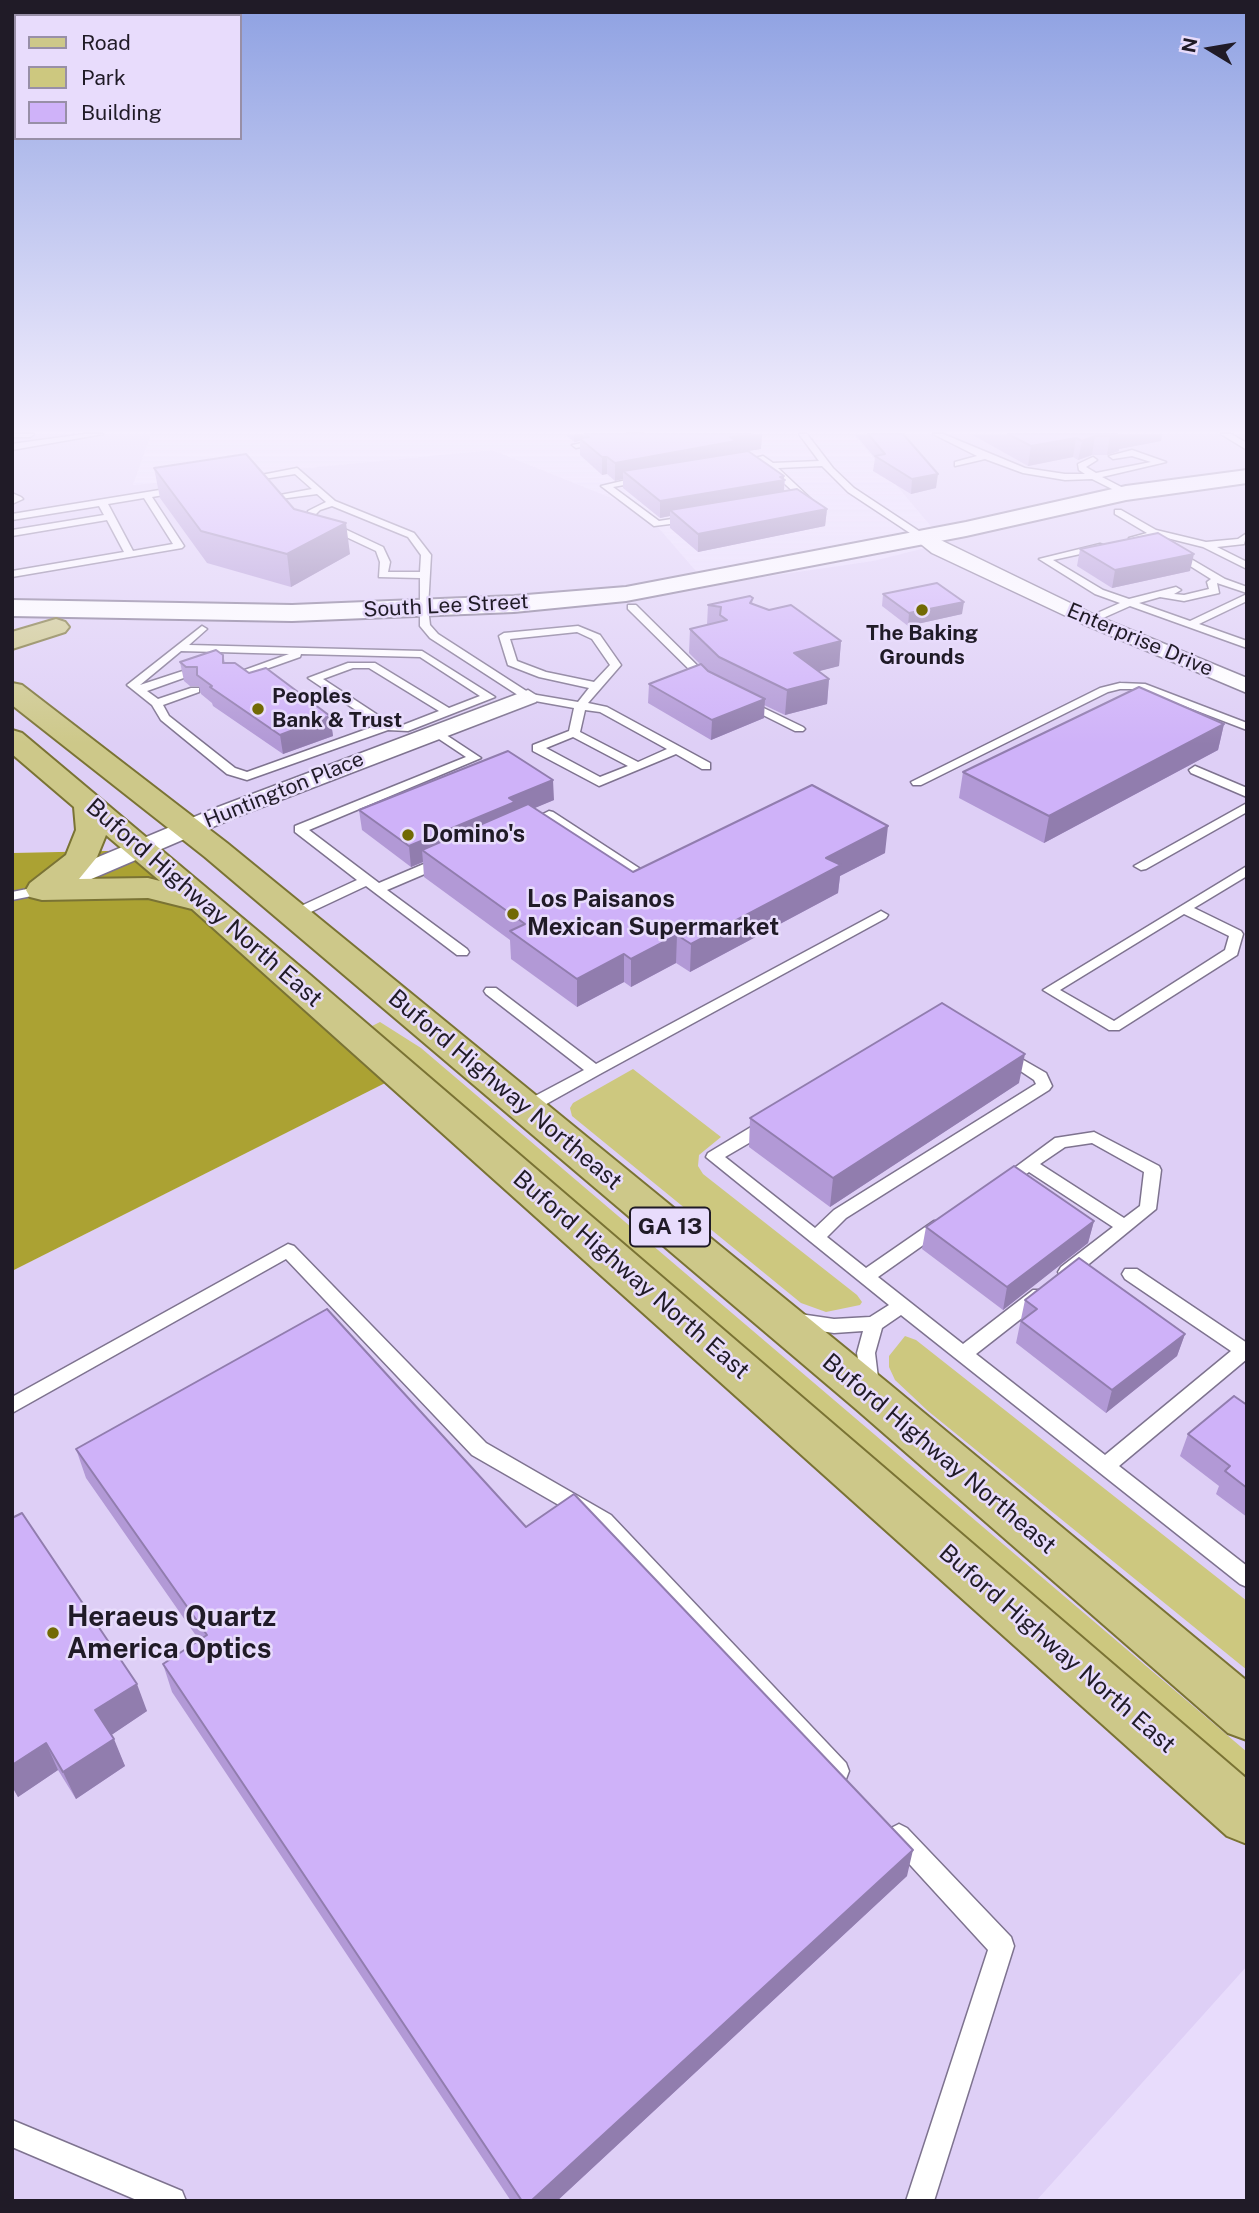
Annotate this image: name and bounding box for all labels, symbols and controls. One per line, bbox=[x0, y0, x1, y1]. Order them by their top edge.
legend bbox=[14, 14, 242, 140]
north arrow bbox=[1175, 14, 1245, 84]
text: Road bbox=[81, 30, 131, 55]
text: N bbox=[1177, 36, 1202, 54]
text: Park bbox=[81, 65, 126, 90]
text: Building bbox=[81, 100, 162, 125]
street label: South Lee Street bbox=[363, 589, 529, 623]
street label: Enterprise Drive bbox=[1063, 598, 1217, 682]
marker: The Baking Grounds bbox=[914, 602, 930, 618]
place label: The Baking Grounds bbox=[866, 621, 978, 671]
place label: Peoples Bank & Trust bbox=[272, 684, 402, 734]
marker: Peoples Bank & Trust bbox=[250, 701, 266, 717]
street label: Huntington Place bbox=[200, 746, 368, 834]
street label: Buford Highway North East bbox=[80, 793, 328, 1013]
place label: Domino's bbox=[422, 821, 525, 849]
marker: Domino's bbox=[400, 827, 416, 843]
place label: Los Paisanos Mexican Supermarket bbox=[527, 886, 779, 942]
marker: Los Paisanos Mexican Supermarket bbox=[505, 906, 521, 922]
street label: Buford Highway Northeast bbox=[382, 984, 628, 1196]
street label: Buford Highway North East bbox=[507, 1165, 755, 1385]
road number: GA 13 bbox=[630, 1208, 710, 1246]
street label: Buford Highway Northeast bbox=[816, 1348, 1062, 1560]
street label: Buford Highway North East bbox=[933, 1539, 1181, 1759]
place label: Heraeus Quartz America Optics bbox=[67, 1600, 276, 1666]
marker: Heraeus Quartz America Optics bbox=[45, 1625, 61, 1641]

